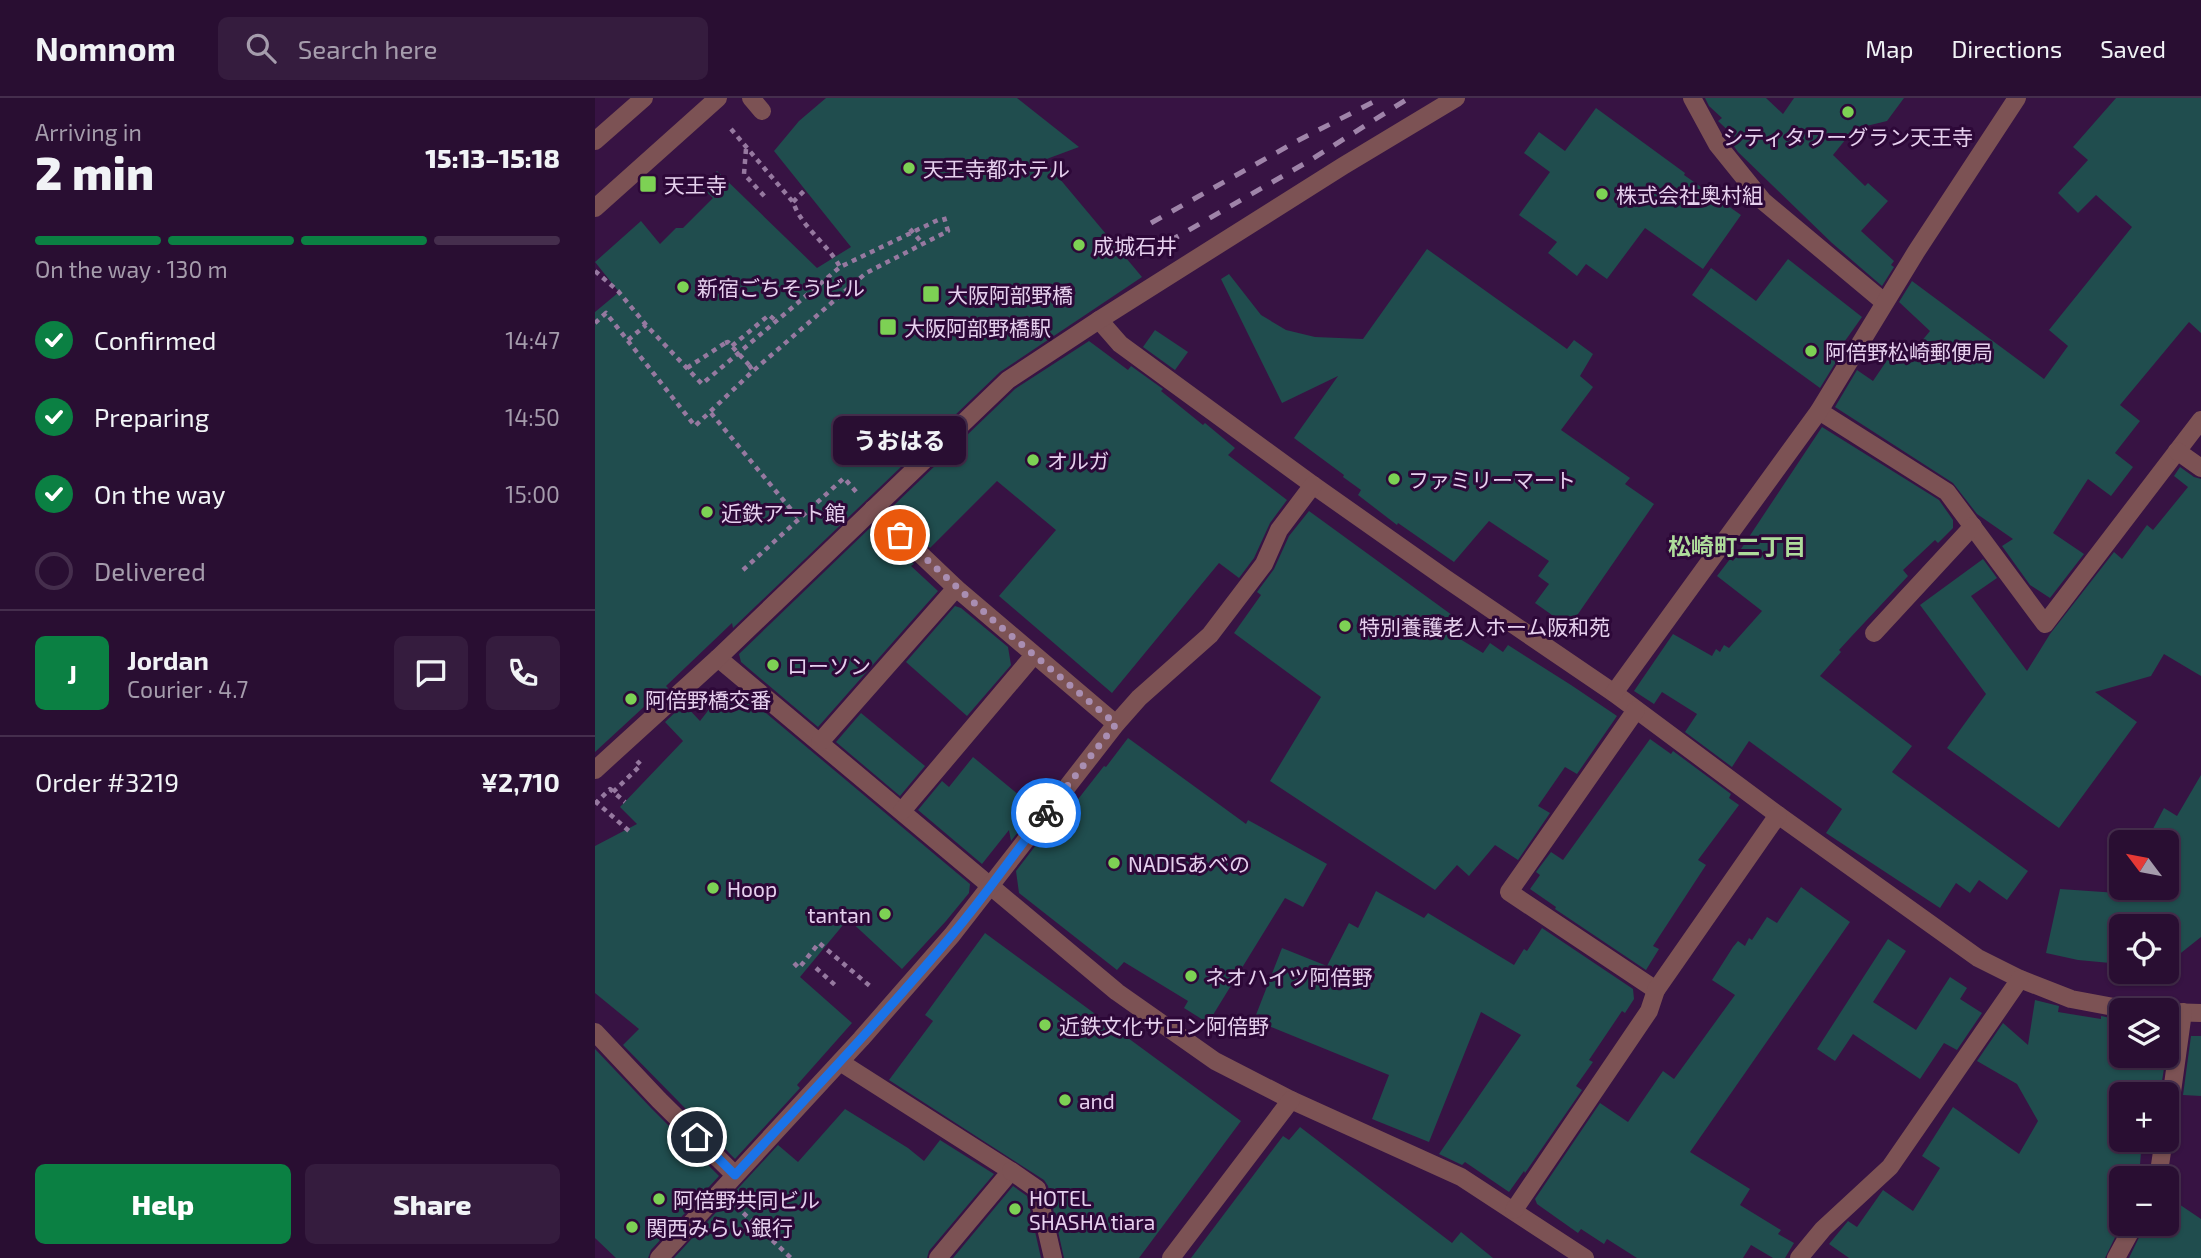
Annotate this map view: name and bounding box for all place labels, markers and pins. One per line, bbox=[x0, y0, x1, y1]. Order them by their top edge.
marker: シティタワーグラン天王寺 bbox=[1840, 104, 1856, 120]
place label: シティタワーグラン天王寺 bbox=[1723, 124, 1973, 149]
place label: 天王寺都ホテル bbox=[923, 156, 1070, 181]
marker: 天王寺都ホテル bbox=[901, 160, 917, 176]
place label: 天王寺 bbox=[664, 172, 727, 197]
marker: 天王寺 bbox=[638, 174, 658, 194]
place label: 株式会社奥村組 bbox=[1616, 182, 1763, 207]
marker: 株式会社奥村組 bbox=[1594, 186, 1610, 202]
place label: 成城石井 bbox=[1093, 233, 1177, 258]
marker: 成城石井 bbox=[1071, 237, 1087, 253]
place label: 新宿ごちそうビル bbox=[697, 275, 865, 300]
marker: 新宿ごちそうビル bbox=[675, 279, 691, 295]
place label: 大阪阿部野橋 bbox=[947, 282, 1073, 307]
marker: 大阪阿部野橋 bbox=[921, 284, 941, 304]
place label: 大阪阿部野橋駅 bbox=[904, 315, 1051, 340]
marker: 大阪阿部野橋駅 bbox=[878, 317, 898, 337]
place label: 阿倍野松崎郵便局 bbox=[1825, 339, 1993, 364]
marker: 阿倍野松崎郵便局 bbox=[1803, 343, 1819, 359]
callout: うおはる bbox=[833, 416, 967, 465]
place label: オルガ bbox=[1047, 448, 1109, 473]
marker: オルガ bbox=[1025, 452, 1041, 468]
place label: ファミリーマート bbox=[1408, 467, 1576, 492]
marker: ファミリーマート bbox=[1386, 471, 1402, 487]
place label: 近鉄アート館 bbox=[721, 500, 846, 525]
marker: 近鉄アート館 bbox=[699, 504, 715, 520]
pin bbox=[870, 505, 930, 565]
place label: 特別養護老人ホーム阪和苑 bbox=[1359, 614, 1610, 639]
marker: 特別養護老人ホーム阪和苑 bbox=[1337, 618, 1353, 634]
place label: ローソン bbox=[787, 653, 871, 678]
marker: ローソン bbox=[765, 657, 781, 673]
place label: 阿倍野橋交番 bbox=[645, 687, 771, 712]
marker: 阿倍野橋交番 bbox=[623, 691, 639, 707]
place label: NADISあべの bbox=[1128, 851, 1250, 876]
marker: NADISあべの bbox=[1106, 855, 1122, 871]
place label: Hoop bbox=[727, 876, 777, 901]
marker: Hoop bbox=[705, 880, 721, 896]
place label: tantan bbox=[808, 902, 871, 927]
marker: tantan bbox=[877, 906, 893, 922]
place label: ネオハイツ阿倍野 bbox=[1205, 964, 1373, 989]
marker: ネオハイツ阿倍野 bbox=[1183, 968, 1199, 984]
place label: 近鉄文化サロン阿倍野 bbox=[1059, 1013, 1269, 1038]
marker: 近鉄文化サロン阿倍野 bbox=[1037, 1017, 1053, 1033]
place label: and bbox=[1079, 1088, 1115, 1113]
marker: and bbox=[1057, 1092, 1073, 1108]
pin bbox=[667, 1107, 727, 1167]
place label: HOTEL SHASHA tiara bbox=[1029, 1185, 1155, 1234]
place label: 阿倍野共同ビル bbox=[673, 1187, 820, 1212]
marker: 阿倍野共同ビル bbox=[651, 1191, 667, 1207]
marker: HOTEL SHASHA tiara bbox=[1007, 1201, 1023, 1217]
place label: 関西みらい銀行 bbox=[646, 1215, 793, 1240]
marker: 関西みらい銀行 bbox=[624, 1219, 640, 1235]

